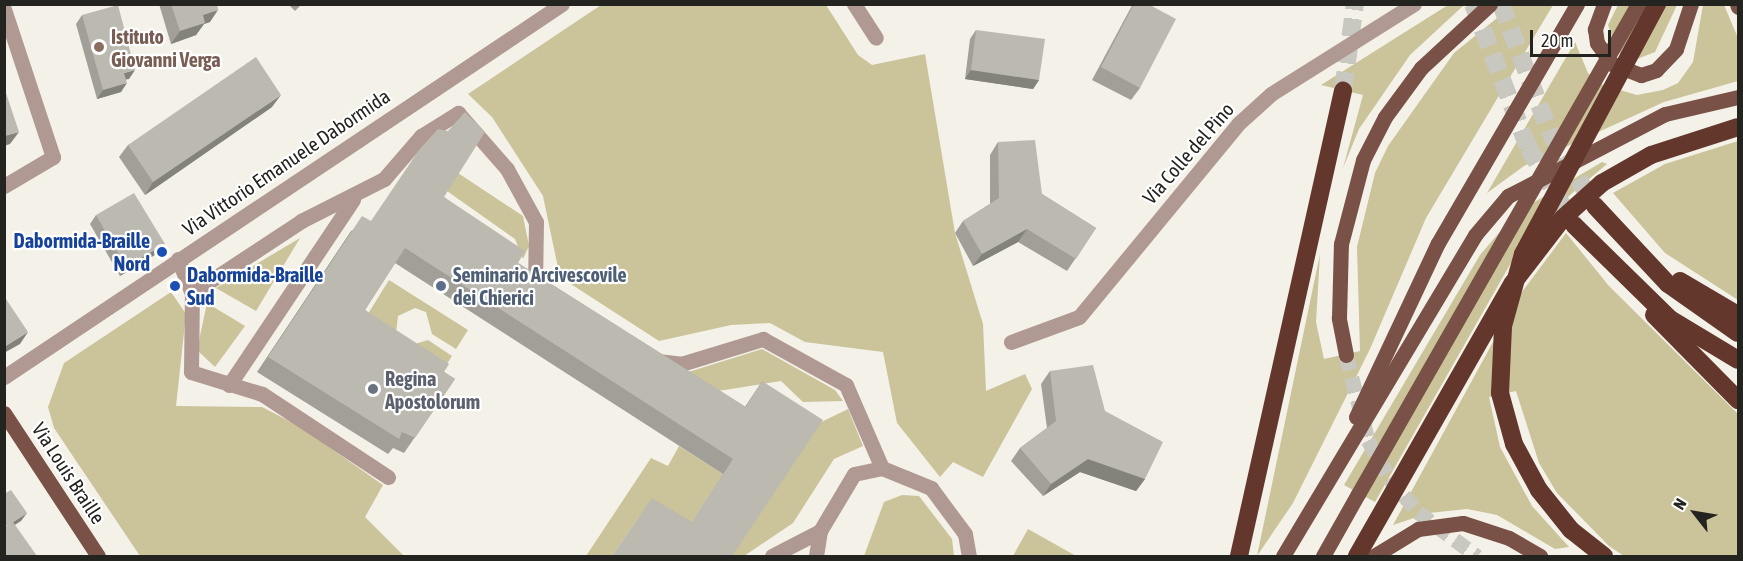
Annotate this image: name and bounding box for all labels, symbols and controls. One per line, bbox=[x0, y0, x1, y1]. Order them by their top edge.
scale bar bbox=[1533, 18, 1614, 56]
place label: Istituto Giovanni Verga bbox=[111, 24, 221, 71]
text: 20 m bbox=[1541, 30, 1573, 51]
marker: Istituto Giovanni Verga bbox=[92, 40, 106, 54]
street label: Via Vittorio Emanuele Dabormida bbox=[178, 84, 394, 240]
street label: Via Colle del Pino bbox=[1137, 97, 1239, 209]
place label: Dabormida-Braille Nord bbox=[14, 228, 150, 275]
marker: Dabormida-Braille Nord bbox=[155, 245, 169, 259]
place label: Dabormida-Braille Sud bbox=[187, 262, 323, 309]
place label: Seminario Arcivescovile dei Chierici bbox=[453, 262, 627, 309]
marker: Dabormida-Braille Sud bbox=[168, 279, 182, 293]
marker: Seminario Arcivescovile dei Chierici bbox=[434, 279, 448, 293]
place label: Regina Apostolorum bbox=[385, 366, 480, 413]
marker: Regina Apostolorum bbox=[366, 382, 380, 396]
street label: Via Louis Braille bbox=[27, 418, 111, 528]
north arrow bbox=[1665, 483, 1725, 543]
text: N bbox=[1669, 495, 1690, 512]

